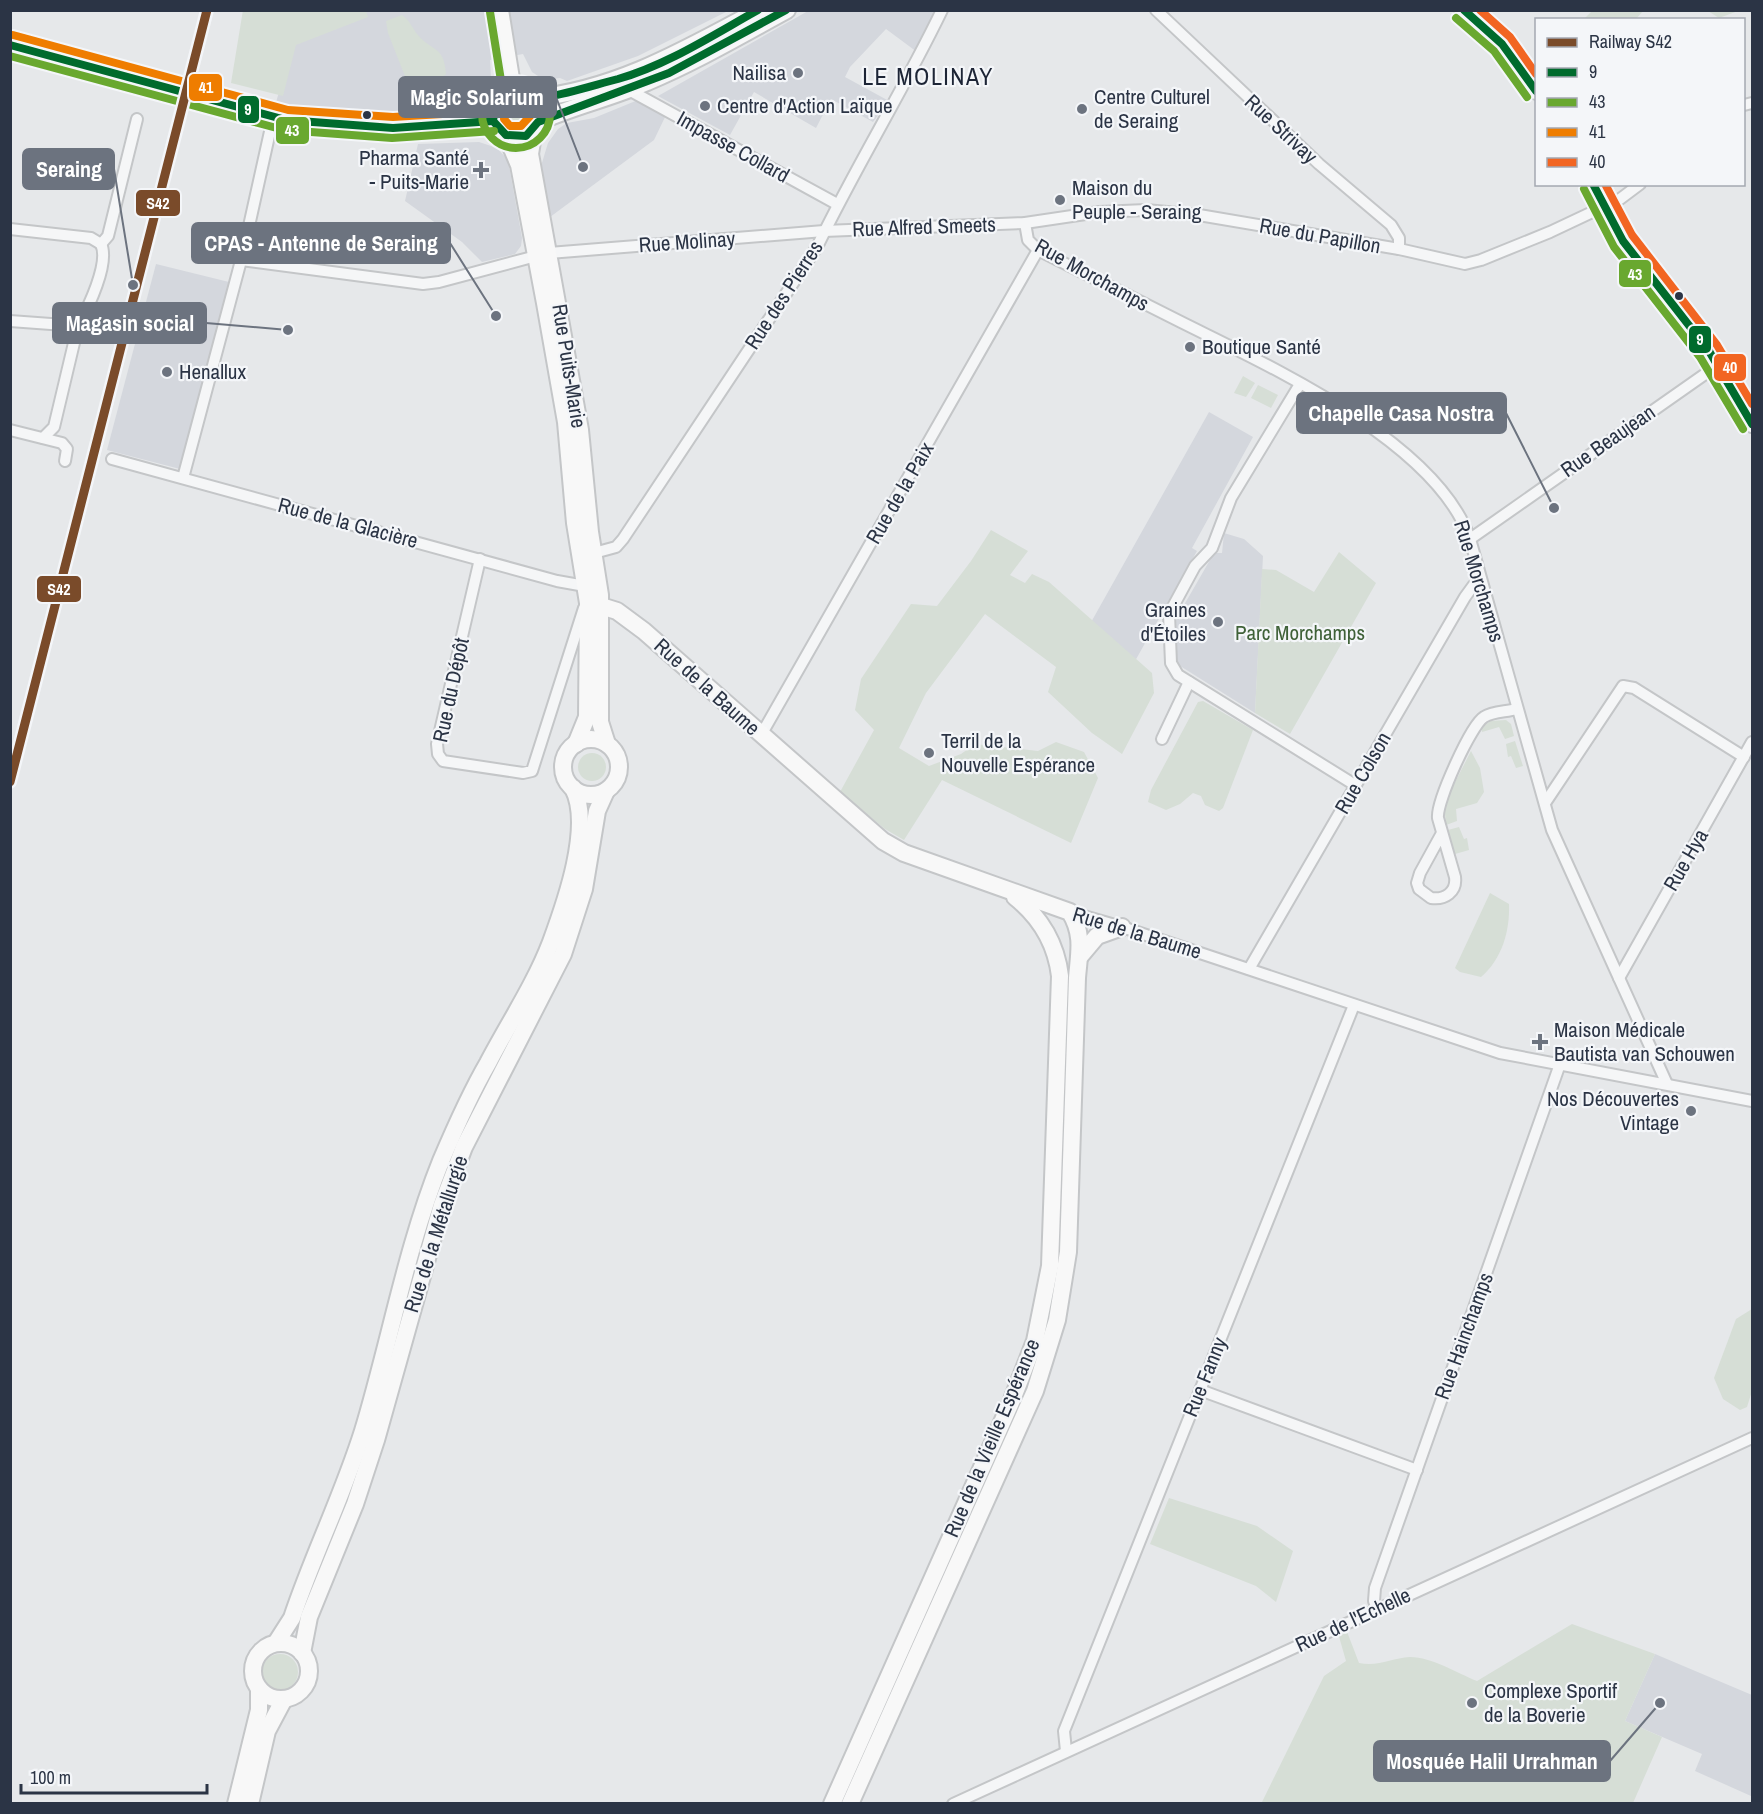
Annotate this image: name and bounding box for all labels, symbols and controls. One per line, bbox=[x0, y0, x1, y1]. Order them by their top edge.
legend bbox=[1535, 18, 1745, 186]
text: Railway S42 bbox=[1589, 29, 1672, 54]
place label: Nailisa bbox=[732, 58, 786, 87]
text: 9 bbox=[1589, 59, 1597, 84]
district label: LE MOLINAY bbox=[862, 60, 994, 92]
marker: Nailisa bbox=[791, 66, 805, 80]
line badge: 41 bbox=[188, 73, 223, 102]
text: 41 bbox=[199, 76, 214, 98]
callout: Magic Solarium bbox=[399, 77, 556, 117]
text: Magic Solarium bbox=[410, 82, 544, 112]
place label: Centre Culturel de Seraing bbox=[1094, 82, 1210, 135]
street label: Rue Strivay bbox=[1239, 87, 1324, 170]
text: 43 bbox=[1589, 89, 1605, 114]
place label: Centre d'Action Laïque bbox=[717, 91, 893, 120]
line badge: 9 bbox=[237, 95, 260, 124]
text: 9 bbox=[244, 98, 252, 120]
marker: Centre d'Action Laïque bbox=[698, 99, 712, 113]
marker: Centre Culturel de Seraing bbox=[1075, 102, 1089, 116]
street label: Impasse Collard bbox=[672, 104, 795, 189]
unlabelled marker bbox=[361, 109, 373, 121]
line badge: 43 bbox=[275, 116, 310, 145]
text: 43 bbox=[285, 119, 299, 141]
text: 41 bbox=[1589, 119, 1606, 144]
place label: Pharma Santé - Puits-Marie bbox=[359, 143, 469, 196]
callout: Seraing bbox=[23, 149, 114, 189]
text: 40 bbox=[1589, 149, 1605, 174]
text: Seraing bbox=[36, 154, 102, 184]
marker: Pharma Santé - Puits-Marie bbox=[474, 163, 488, 177]
place label: Maison du Peuple - Seraing bbox=[1072, 173, 1202, 226]
line badge: S42 bbox=[135, 189, 181, 217]
text: S42 bbox=[146, 192, 170, 214]
marker: Maison du Peuple - Seraing bbox=[1053, 193, 1067, 207]
street label: Rue Alfred Smeets bbox=[852, 210, 996, 243]
street label: Rue du Papillon bbox=[1257, 211, 1383, 260]
callout: CPAS - Antenne de Seraing bbox=[192, 223, 450, 263]
street label: Rue Molinay bbox=[638, 224, 737, 259]
text: CPAS - Antenne de Seraing bbox=[204, 228, 438, 258]
street label: Rue Morchamps bbox=[1030, 231, 1155, 318]
street label: Rue des Pierres bbox=[738, 235, 830, 355]
line badge: 43 bbox=[1618, 259, 1652, 288]
text: 43 bbox=[1628, 263, 1642, 285]
unlabelled marker bbox=[1673, 290, 1685, 302]
street label: Rue Puits-Marie bbox=[545, 302, 594, 430]
callout: Magasin social bbox=[53, 303, 206, 343]
text: Magasin social bbox=[66, 308, 194, 338]
line badge: 9 bbox=[1688, 325, 1712, 354]
text: 9 bbox=[1696, 328, 1704, 350]
place label: Boutique Santé bbox=[1202, 332, 1321, 361]
marker: Boutique Santé bbox=[1183, 340, 1197, 354]
line badge: 40 bbox=[1713, 353, 1747, 382]
text: 40 bbox=[1723, 356, 1737, 378]
place label: Henallux bbox=[179, 357, 246, 386]
marker: Henallux bbox=[160, 365, 174, 379]
callout: Chapelle Casa Nostra bbox=[1297, 393, 1506, 433]
street label: Rue Beaujean bbox=[1555, 397, 1661, 484]
text: Chapelle Casa Nostra bbox=[1308, 398, 1494, 428]
street label: Rue de la Paix bbox=[859, 436, 941, 549]
street label: Rue de la Glacière bbox=[275, 490, 421, 555]
street label: Rue Morchamps bbox=[1447, 516, 1512, 645]
line badge: S42 bbox=[36, 575, 82, 603]
text: S42 bbox=[47, 578, 71, 600]
place label: Graines d'Étoiles bbox=[1140, 595, 1206, 648]
marker: Graines d'Étoiles bbox=[1211, 615, 1225, 629]
park label: Parc Morchamps bbox=[1235, 618, 1365, 647]
street label: Rue de la Baume bbox=[648, 631, 766, 742]
street label: Rue du Dépôt bbox=[425, 635, 476, 745]
place label: Terril de la Nouvelle Espérance bbox=[941, 726, 1095, 779]
street label: Rue Colson bbox=[1328, 727, 1398, 819]
marker: Terril de la Nouvelle Espérance bbox=[922, 746, 936, 760]
street label: Rue Hya bbox=[1656, 823, 1715, 896]
street label: Rue de la Baume bbox=[1069, 899, 1205, 966]
place label: Maison Médicale Bautista van Schouwen bbox=[1554, 1015, 1735, 1068]
marker: Maison Médicale Bautista van Schouwen bbox=[1531, 1033, 1549, 1051]
place label: Nos Découvertes Vintage bbox=[1547, 1084, 1679, 1137]
marker: Nos Découvertes Vintage bbox=[1684, 1104, 1698, 1118]
street label: Rue de la Métallurgie bbox=[396, 1152, 475, 1316]
street label: Rue Hainchamps bbox=[1427, 1268, 1500, 1403]
street label: Rue Fanny bbox=[1175, 1332, 1234, 1421]
street label: Rue de la Vieille Espérance bbox=[937, 1334, 1047, 1542]
street label: Rue de l'Echelle bbox=[1291, 1580, 1415, 1659]
place label: Complexe Sportif de la Boverie bbox=[1484, 1676, 1617, 1729]
marker: Complexe Sportif de la Boverie bbox=[1465, 1696, 1479, 1710]
callout: Mosquée Halil Urrahman bbox=[1374, 1741, 1610, 1781]
text: Mosquée Halil Urrahman bbox=[1386, 1746, 1598, 1776]
scale bar bbox=[21, 1757, 207, 1795]
text: 100 m bbox=[30, 1765, 71, 1790]

